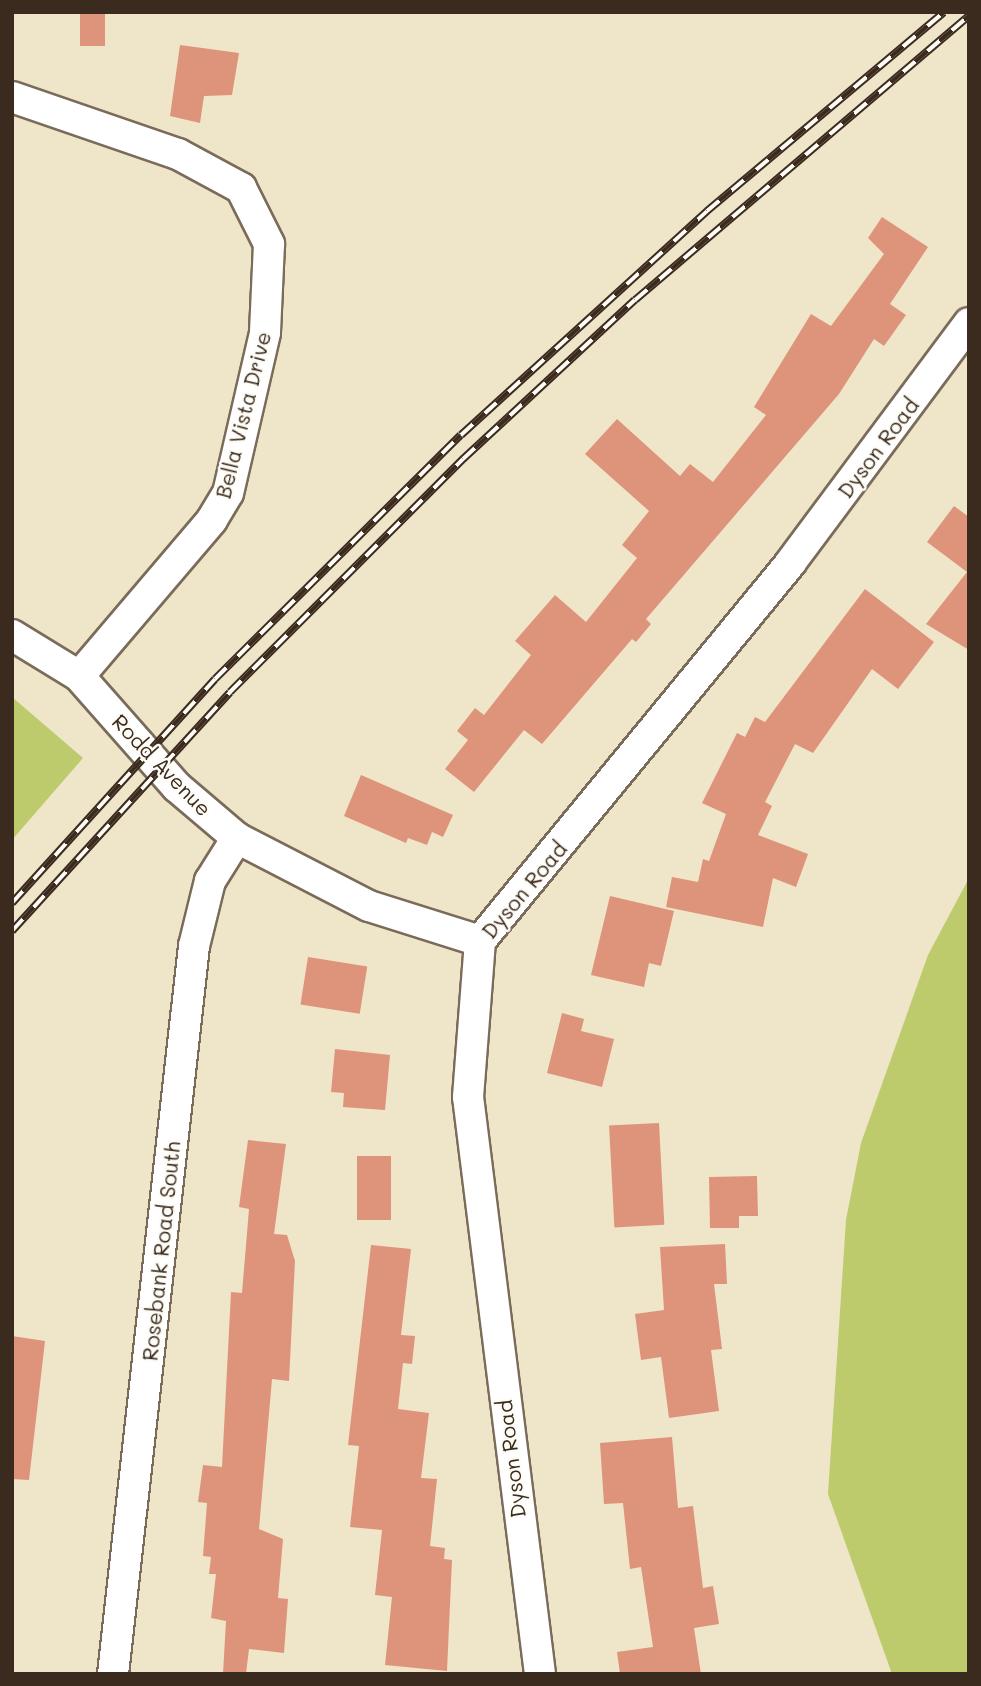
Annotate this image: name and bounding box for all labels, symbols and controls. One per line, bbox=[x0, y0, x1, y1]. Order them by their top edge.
street label: Bella Vista Drive bbox=[210, 329, 276, 501]
street label: Dyson Road bbox=[832, 393, 924, 503]
street label: Rodd Avenue bbox=[107, 709, 217, 821]
street label: Dyson Road bbox=[476, 836, 572, 944]
street label: Rosebank Road South bbox=[137, 1140, 185, 1362]
street label: Dyson Road bbox=[491, 1399, 531, 1519]

